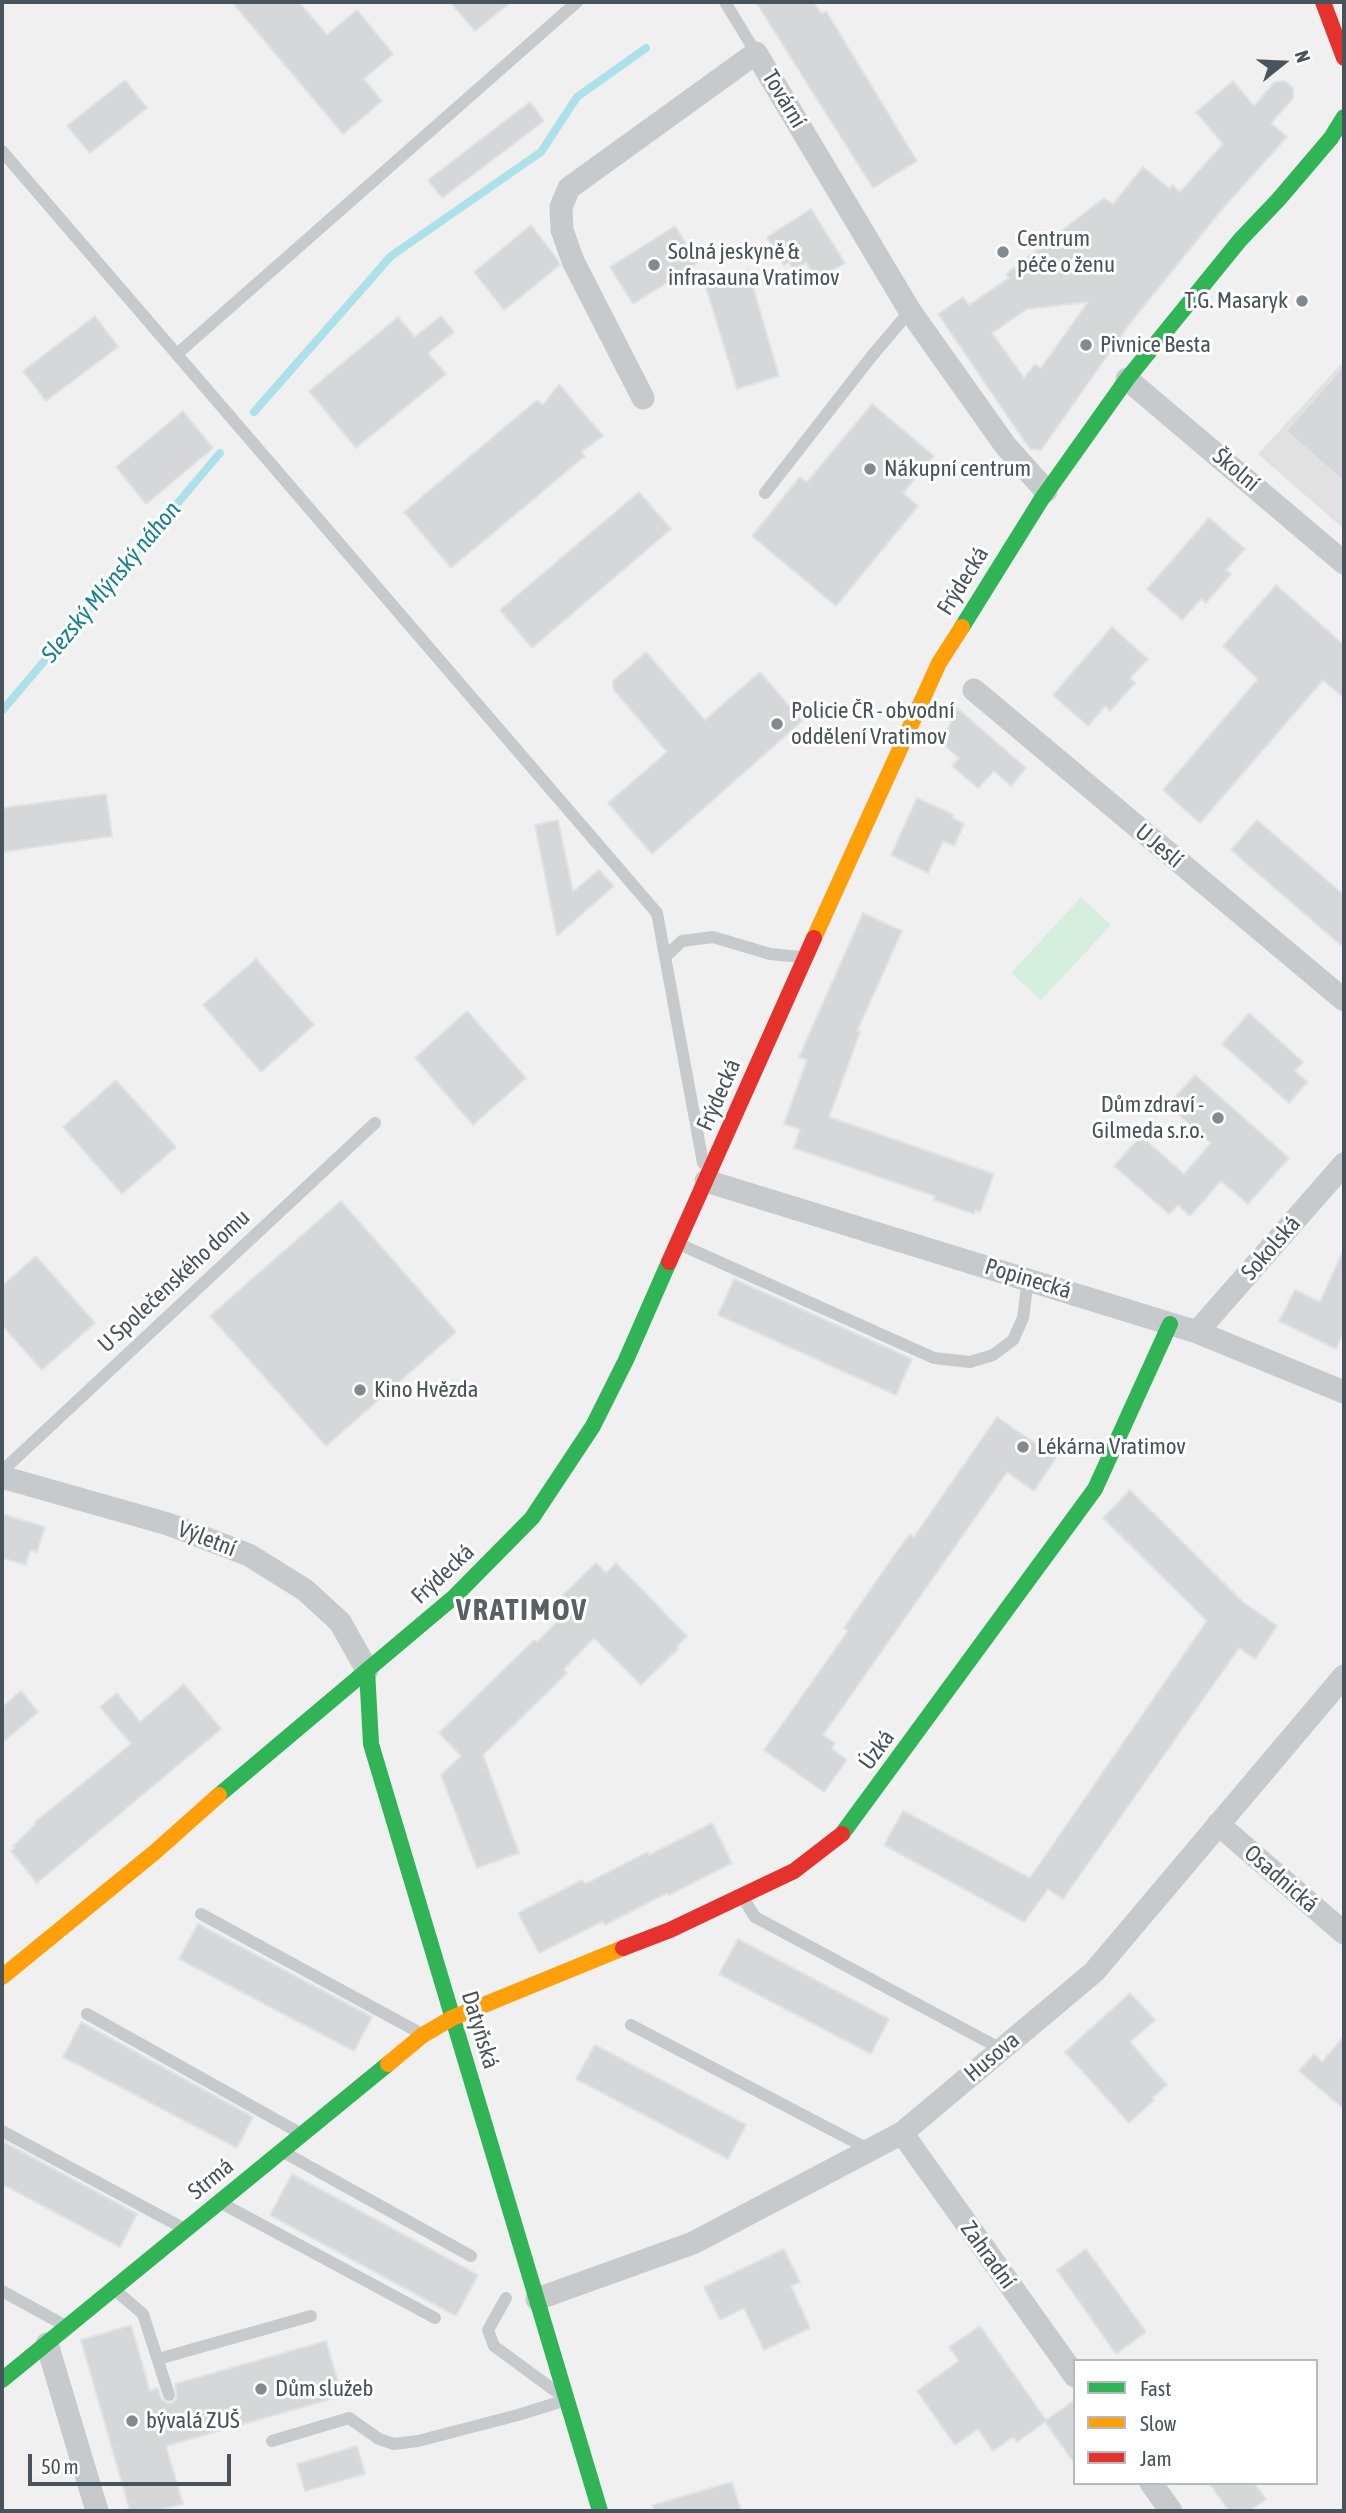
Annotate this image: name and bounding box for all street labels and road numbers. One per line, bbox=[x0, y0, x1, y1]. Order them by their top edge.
street label: Tovární bbox=[756, 65, 812, 133]
street label: Školní bbox=[1207, 443, 1265, 497]
street label: Frýdecká bbox=[931, 542, 995, 620]
street label: U Jeslí bbox=[1129, 818, 1189, 874]
street label: Frýdecká bbox=[691, 1055, 747, 1135]
street label: U Společenského domu bbox=[93, 1204, 255, 1358]
street label: Sokolská bbox=[1236, 1210, 1306, 1286]
street label: Popinecká bbox=[981, 1253, 1075, 1305]
street label: Výletní bbox=[174, 1515, 240, 1563]
street label: Frýdecká bbox=[406, 1538, 480, 1610]
street label: Úzká bbox=[853, 1725, 901, 1775]
street label: Osadnická bbox=[1238, 1839, 1324, 1919]
street label: Datyňská bbox=[455, 1988, 505, 2072]
street label: Husova bbox=[959, 2026, 1025, 2088]
street label: Strmá bbox=[183, 2152, 239, 2206]
street label: Zahradní bbox=[954, 2216, 1022, 2294]

